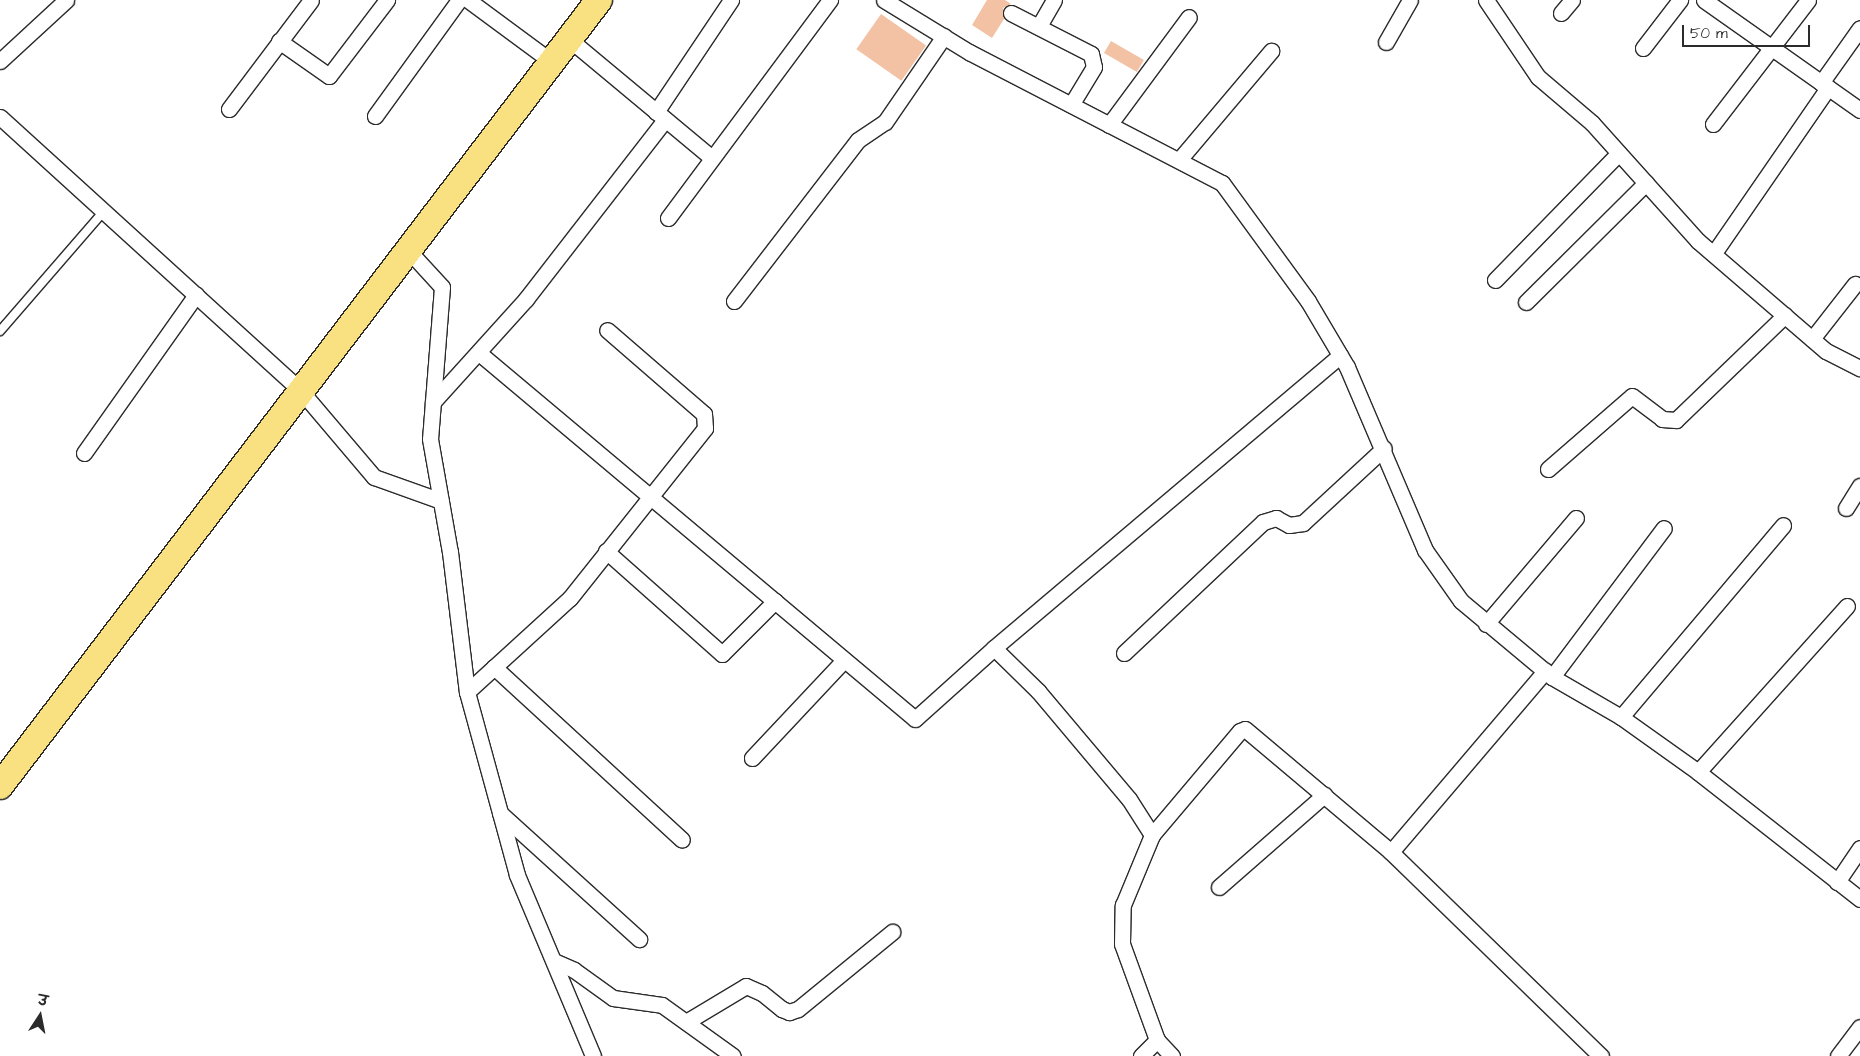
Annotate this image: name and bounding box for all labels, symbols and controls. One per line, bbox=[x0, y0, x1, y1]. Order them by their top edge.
scale bar bbox=[1685, 15, 1812, 47]
text: 50 m bbox=[1690, 23, 1728, 44]
north arrow bbox=[15, 991, 65, 1041]
text: उ bbox=[36, 991, 49, 1012]

